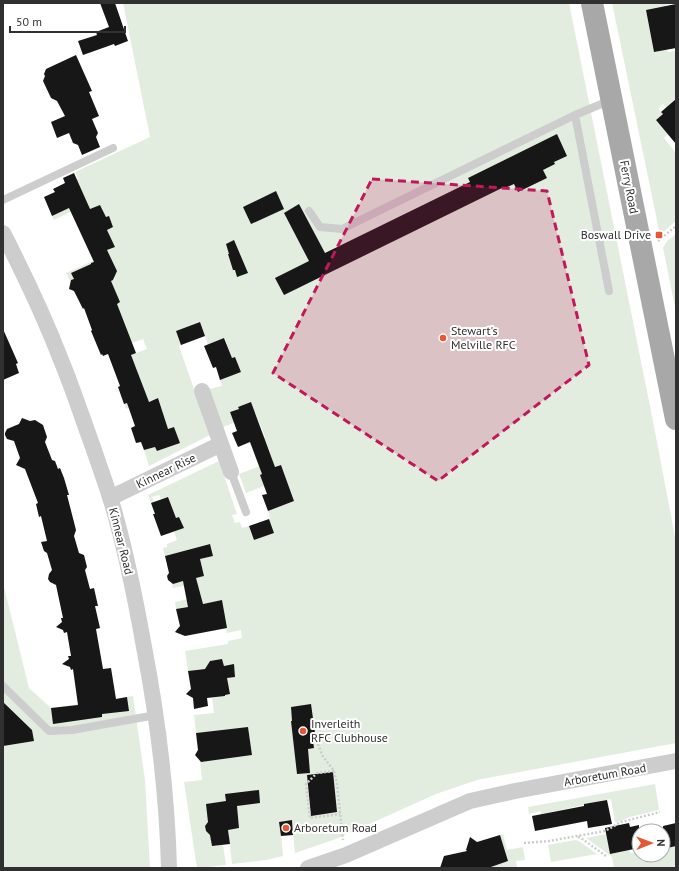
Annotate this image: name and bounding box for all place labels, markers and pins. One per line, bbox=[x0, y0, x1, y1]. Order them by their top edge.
place label: Boswall Drive bbox=[581, 227, 651, 242]
marker: Boswall Drive bbox=[654, 230, 664, 240]
place label: Stewart's Melville RFC bbox=[451, 323, 516, 352]
marker: Stewart's Melville RFC bbox=[438, 333, 448, 343]
place label: Inverleith RFC Clubhouse bbox=[311, 716, 388, 745]
marker: Inverleith RFC Clubhouse bbox=[298, 726, 308, 736]
place label: Arboretum Road bbox=[294, 820, 377, 835]
marker: Arboretum Road bbox=[281, 823, 291, 833]

